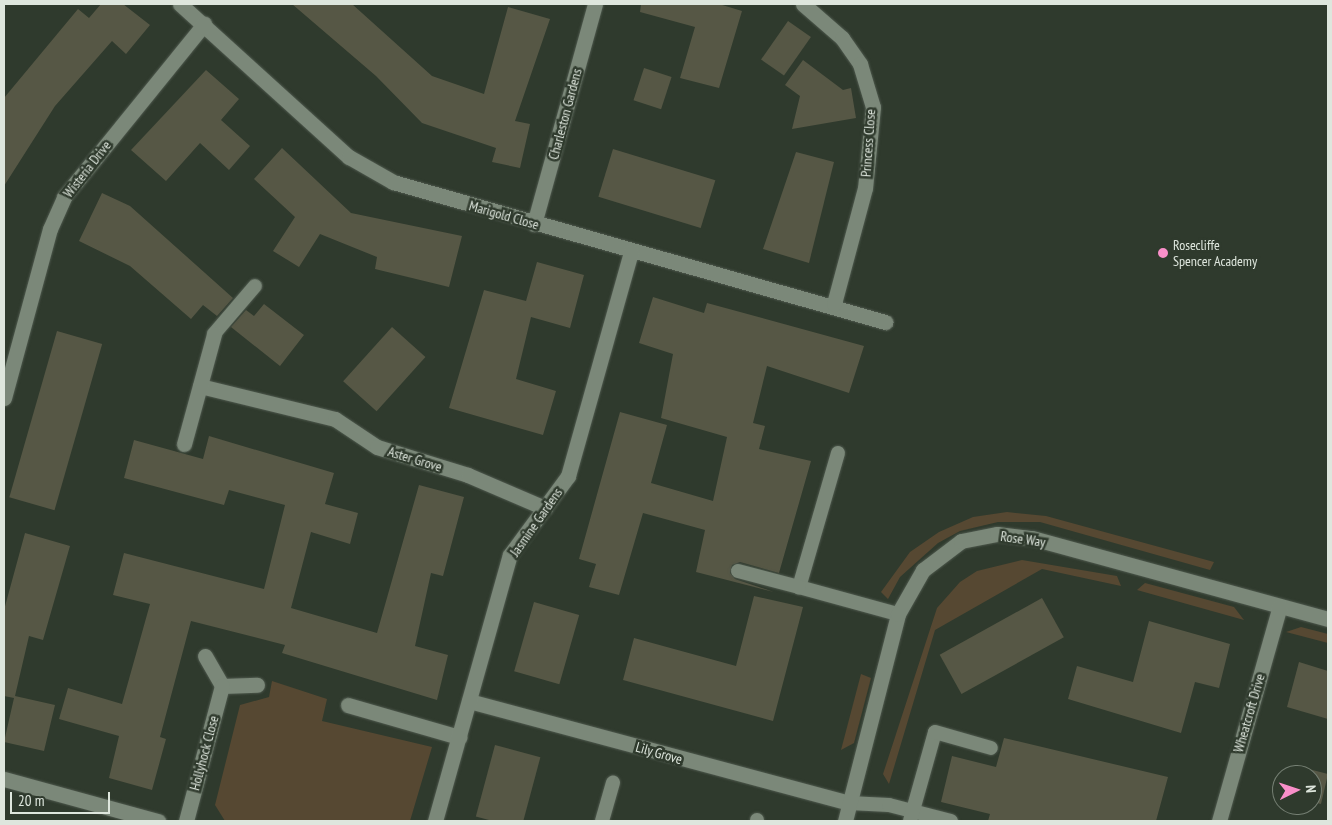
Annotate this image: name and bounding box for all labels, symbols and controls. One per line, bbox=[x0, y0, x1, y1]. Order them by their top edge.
street label: Charleston Gardens bbox=[545, 67, 585, 161]
street label: Princess Close bbox=[857, 108, 879, 178]
street label: Wisteria Drive bbox=[60, 137, 114, 201]
street label: Marigold Close bbox=[467, 197, 541, 233]
place label: Rosecliffe Spencer Academy bbox=[1173, 237, 1258, 270]
marker: Rosecliffe Spencer Academy bbox=[1157, 247, 1169, 259]
street label: Aster Grove bbox=[386, 443, 444, 475]
street label: Jasmine Gardens bbox=[506, 484, 566, 560]
street label: Rose Way bbox=[999, 528, 1047, 550]
street label: Wheatcroft Drive bbox=[1230, 672, 1268, 754]
street label: Hollyhock Close bbox=[186, 714, 222, 792]
street label: Lily Grove bbox=[634, 738, 684, 768]
north arrow bbox=[1272, 765, 1322, 815]
scale bar bbox=[12, 782, 112, 814]
text: N bbox=[1302, 785, 1320, 793]
text: 20 m bbox=[18, 791, 44, 810]

